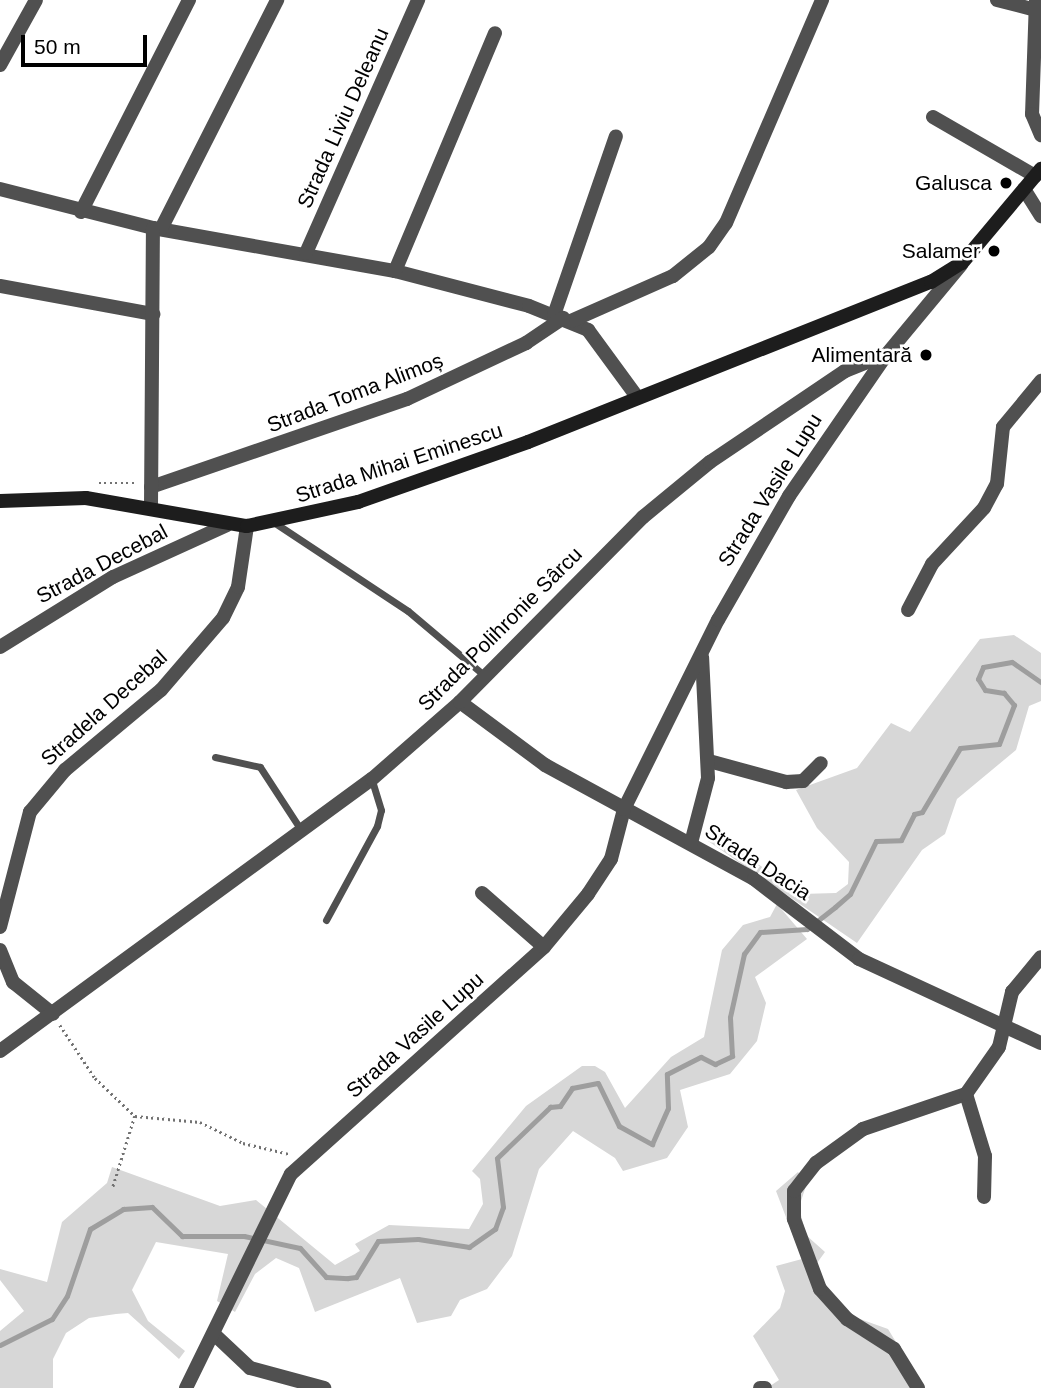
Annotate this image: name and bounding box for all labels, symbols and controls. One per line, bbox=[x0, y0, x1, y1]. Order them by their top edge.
scale bar bbox=[24, 21, 150, 65]
street label: Strada Liviu Deleanu bbox=[292, 24, 394, 212]
text: 50 m bbox=[34, 35, 81, 58]
place label: Galusca bbox=[915, 170, 992, 196]
marker: Galusca bbox=[998, 175, 1014, 191]
place label: Salamer bbox=[902, 238, 980, 264]
marker: Salamer bbox=[986, 243, 1002, 259]
place label: Alimentară bbox=[812, 342, 912, 368]
marker: Alimentară bbox=[918, 347, 934, 363]
street label: Strada Toma Alimoș bbox=[263, 348, 447, 438]
street label: Strada Vasile Lupu bbox=[713, 409, 827, 571]
street label: Strada Mihai Eminescu bbox=[292, 418, 506, 508]
street label: Strada Decebal bbox=[32, 519, 172, 609]
street label: Strada Polihronie Sârcu bbox=[413, 542, 587, 716]
street label: Stradela Decebal bbox=[36, 645, 172, 771]
street label: Strada Dacia bbox=[700, 818, 816, 906]
street label: Strada Vasile Lupu bbox=[341, 967, 489, 1103]

